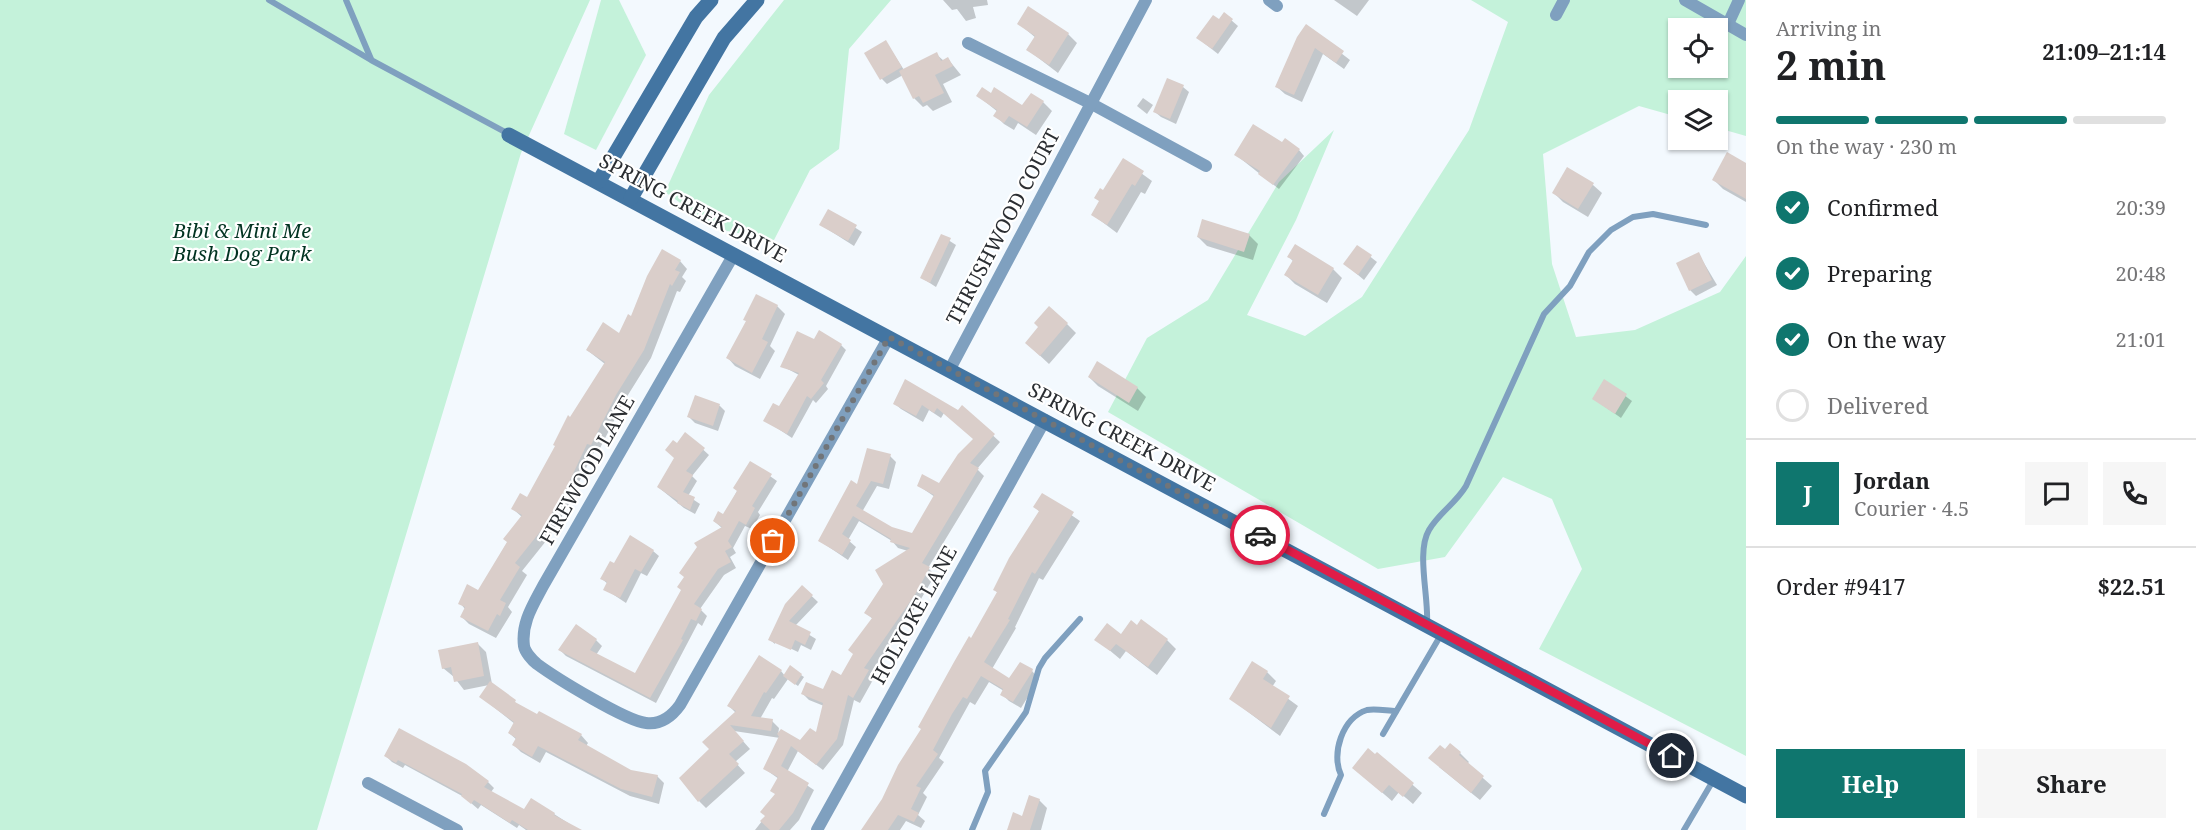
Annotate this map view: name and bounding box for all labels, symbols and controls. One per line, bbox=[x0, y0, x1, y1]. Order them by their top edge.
text: Arriving in bbox=[1776, 15, 1881, 42]
map controls bbox=[1668, 18, 1728, 150]
button: locate bbox=[1668, 18, 1728, 78]
text: 21:09–21:14 bbox=[2042, 36, 2166, 66]
text: 2 min bbox=[1776, 38, 1886, 91]
button: layers bbox=[1668, 90, 1728, 150]
street label: THRUSHWOOD COURT bbox=[939, 124, 1066, 330]
text: On the way · 230 m bbox=[1776, 133, 1957, 160]
street label: SPRING CREEK DRIVE bbox=[595, 147, 792, 268]
icon: check bbox=[1776, 191, 1809, 224]
text: Confirmed bbox=[1827, 192, 1938, 222]
text: 20:39 bbox=[2116, 194, 2166, 221]
park label: Bibi & Mini Me Bush Dog Park bbox=[172, 217, 312, 267]
icon: check bbox=[1776, 257, 1809, 290]
text: Preparing bbox=[1827, 258, 1932, 288]
text: 20:48 bbox=[2116, 260, 2166, 287]
icon: check bbox=[1776, 323, 1809, 356]
text: On the way bbox=[1827, 324, 1946, 354]
text: 21:01 bbox=[2116, 326, 2166, 353]
street label: SPRING CREEK DRIVE bbox=[1024, 376, 1221, 497]
street label: FIREWOOD LANE bbox=[533, 390, 640, 549]
text: Delivered bbox=[1827, 390, 1929, 420]
button: chat bbox=[2025, 462, 2088, 525]
button: phone bbox=[2103, 462, 2166, 525]
text: Jordan bbox=[1854, 465, 1930, 495]
text: J bbox=[1803, 478, 1812, 508]
text: Courier · 4.5 bbox=[1854, 495, 1969, 522]
courier bbox=[1230, 505, 1290, 565]
pin bbox=[747, 515, 798, 566]
icon: car bbox=[1244, 519, 1277, 552]
icon: bag bbox=[756, 524, 789, 557]
street label: HOLYOKE LANE bbox=[864, 541, 963, 689]
text: Order #9417 bbox=[1776, 571, 1906, 601]
text: $22.51 bbox=[2097, 571, 2166, 601]
pin bbox=[1646, 730, 1697, 781]
icon: home bbox=[1655, 739, 1688, 772]
button: Help bbox=[1776, 749, 1965, 818]
button: Share bbox=[1977, 749, 2166, 818]

